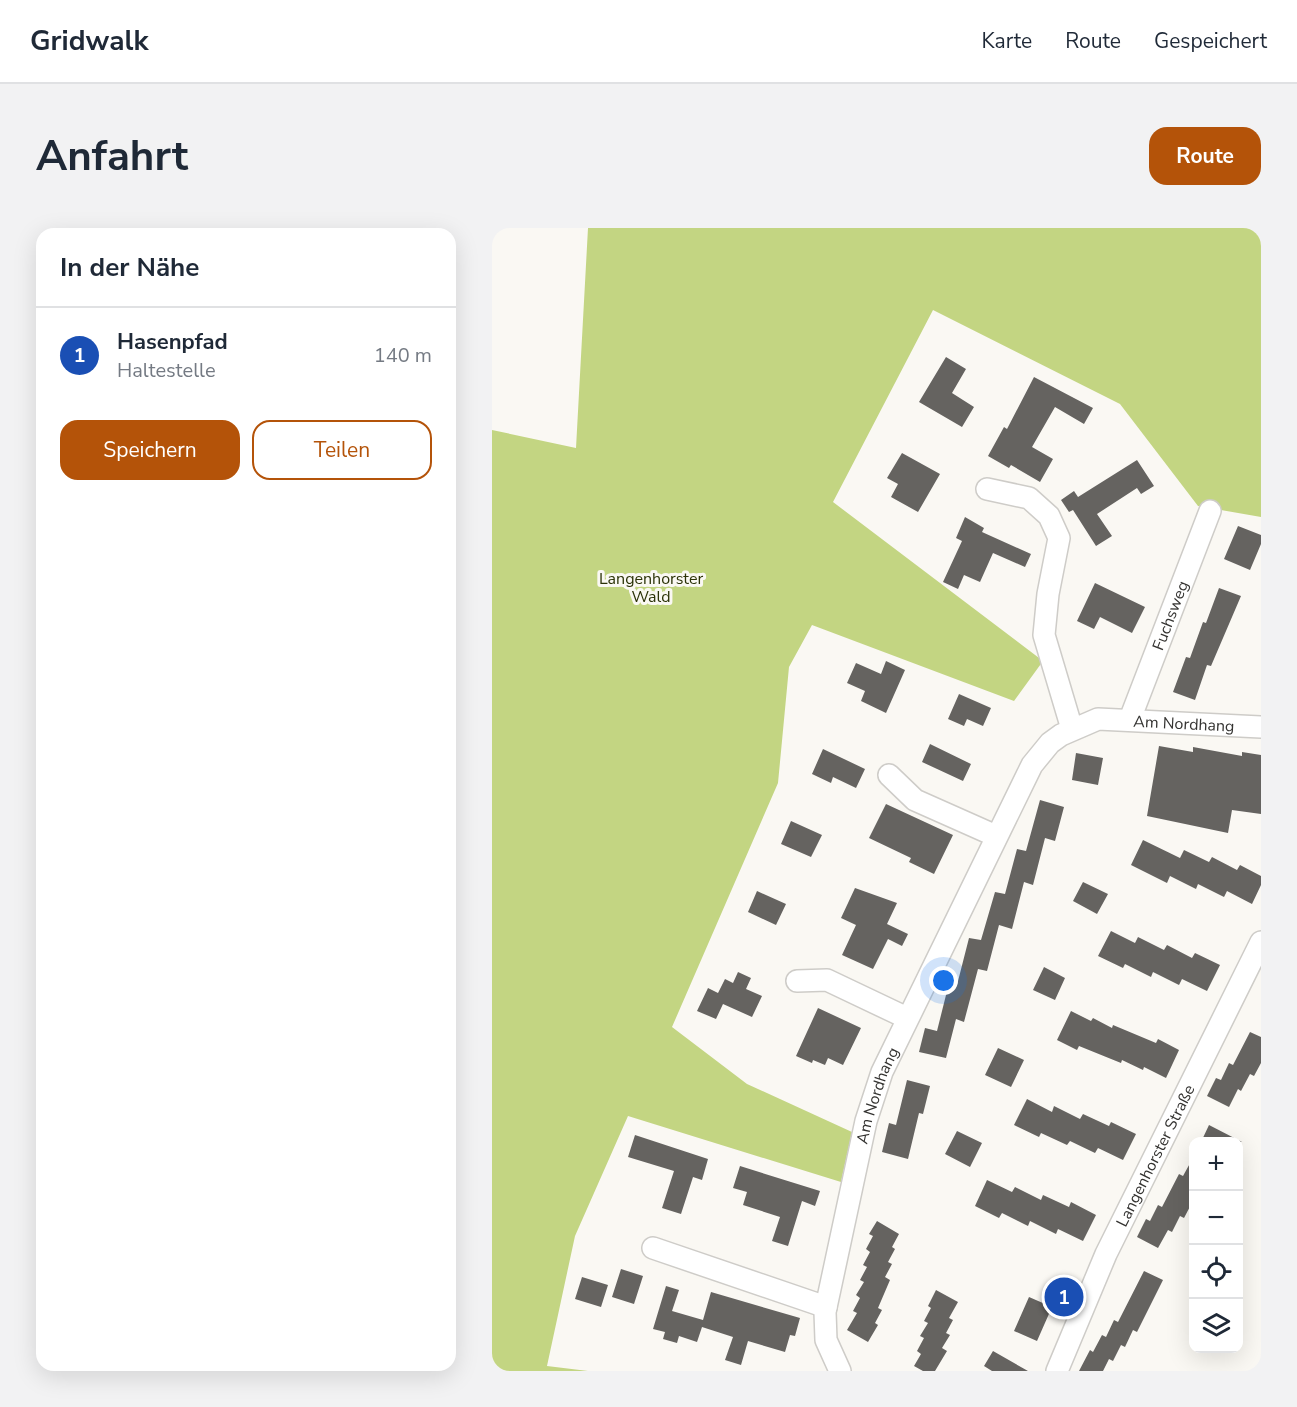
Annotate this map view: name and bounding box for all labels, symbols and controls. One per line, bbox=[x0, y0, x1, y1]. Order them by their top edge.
text: Gridwalk bbox=[30, 22, 148, 60]
text: Karte bbox=[982, 27, 1032, 55]
text: Route bbox=[1065, 27, 1121, 55]
text: Gespeichert bbox=[1154, 27, 1267, 55]
button: Route bbox=[1149, 127, 1261, 185]
text: Anfahrt bbox=[36, 128, 188, 185]
text: In der Nähe bbox=[60, 250, 199, 285]
text: Hasenpfad bbox=[117, 327, 228, 357]
text: 1 bbox=[74, 342, 86, 369]
text: 140 m bbox=[374, 342, 432, 369]
text: Haltestelle bbox=[117, 357, 216, 384]
button: Speichern bbox=[60, 420, 240, 480]
button: Teilen bbox=[252, 420, 432, 480]
park label: Langenhorster Wald bbox=[599, 568, 703, 608]
street label: Fuchsweg bbox=[1147, 578, 1194, 654]
street label: Am Nordhang bbox=[1133, 711, 1235, 738]
your location bbox=[929, 966, 958, 995]
street label: Am Nordhang bbox=[851, 1044, 905, 1146]
street label: Langenhorster Straße bbox=[1111, 1081, 1201, 1231]
map controls bbox=[1189, 1137, 1243, 1353]
button: + bbox=[1189, 1137, 1243, 1191]
button: − bbox=[1189, 1191, 1243, 1245]
button: locate bbox=[1189, 1245, 1243, 1299]
pin: 1 bbox=[1044, 1274, 1084, 1320]
button: layers bbox=[1189, 1299, 1243, 1353]

